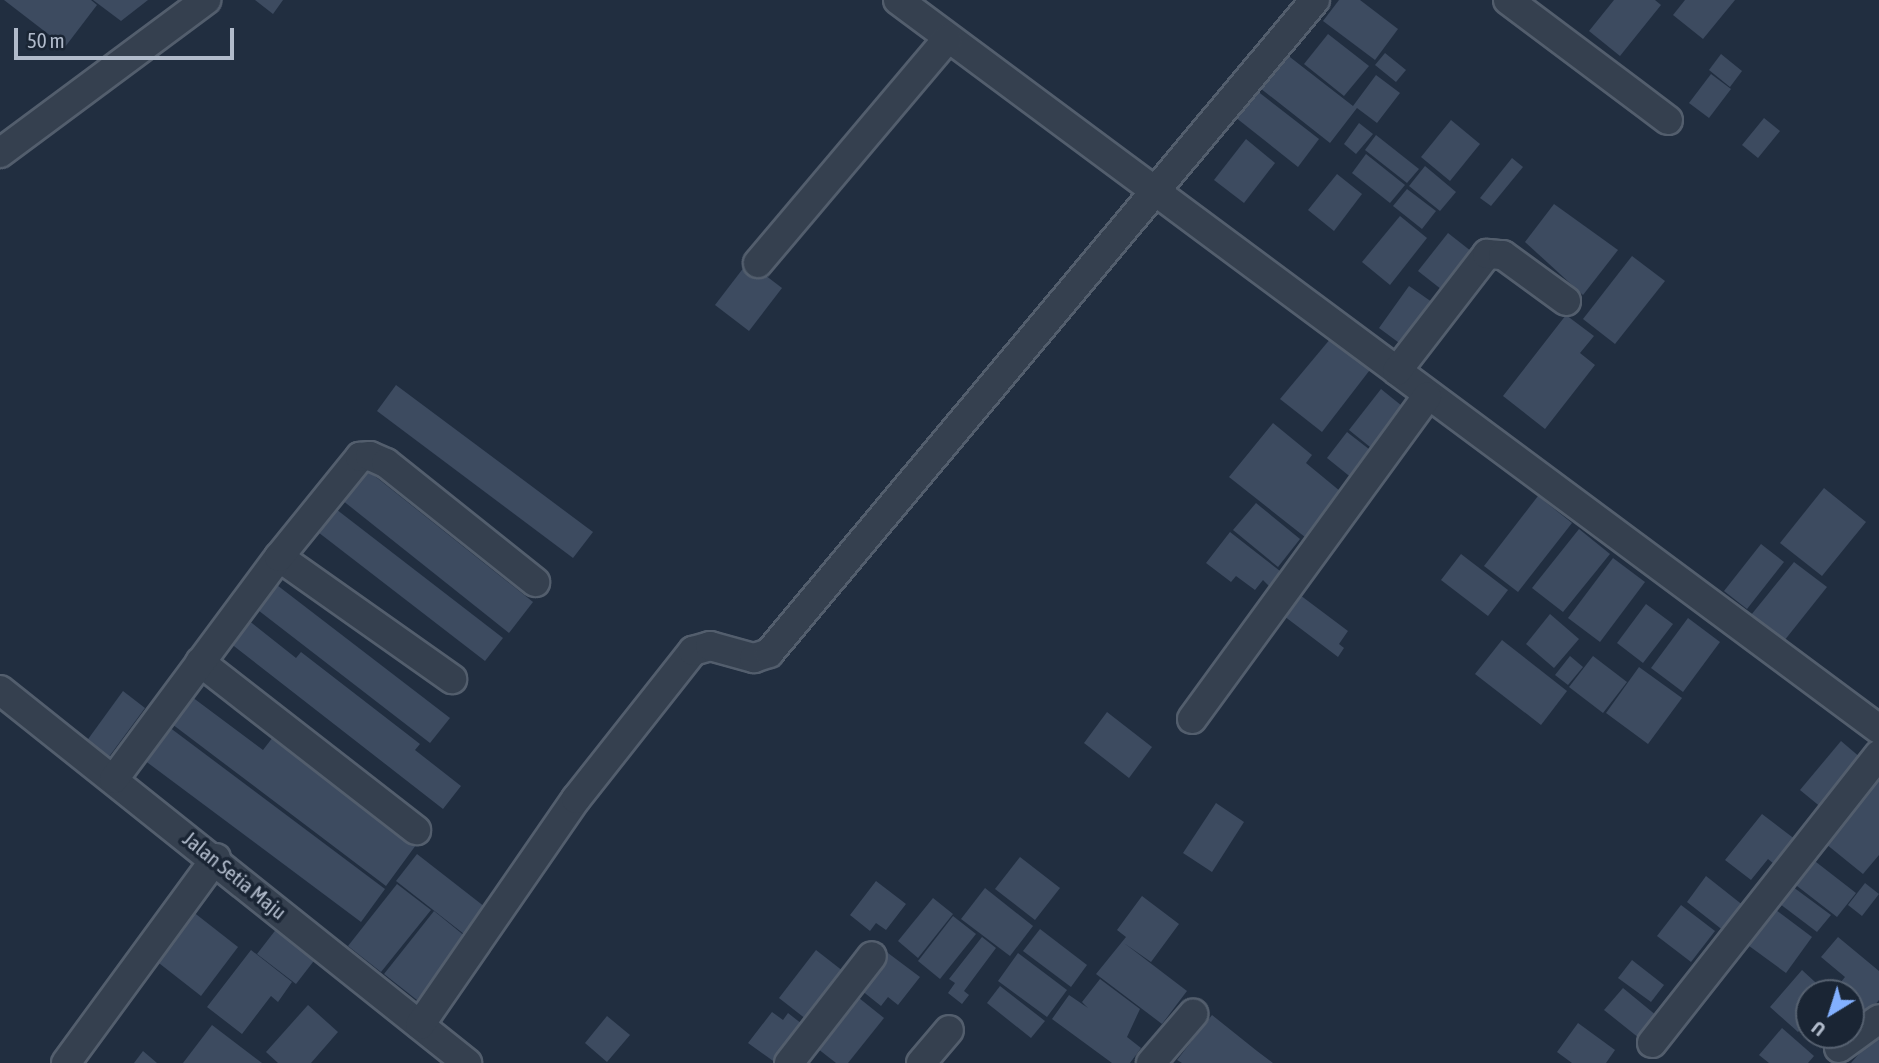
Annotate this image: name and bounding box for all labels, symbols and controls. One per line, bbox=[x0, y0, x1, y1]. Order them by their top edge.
scale bar bbox=[18, 14, 238, 58]
text: 50 m bbox=[27, 28, 65, 52]
street label: Jalan Setia Maju bbox=[178, 826, 292, 924]
north arrow bbox=[1795, 979, 1865, 1049]
text: U bbox=[1807, 1017, 1829, 1041]

